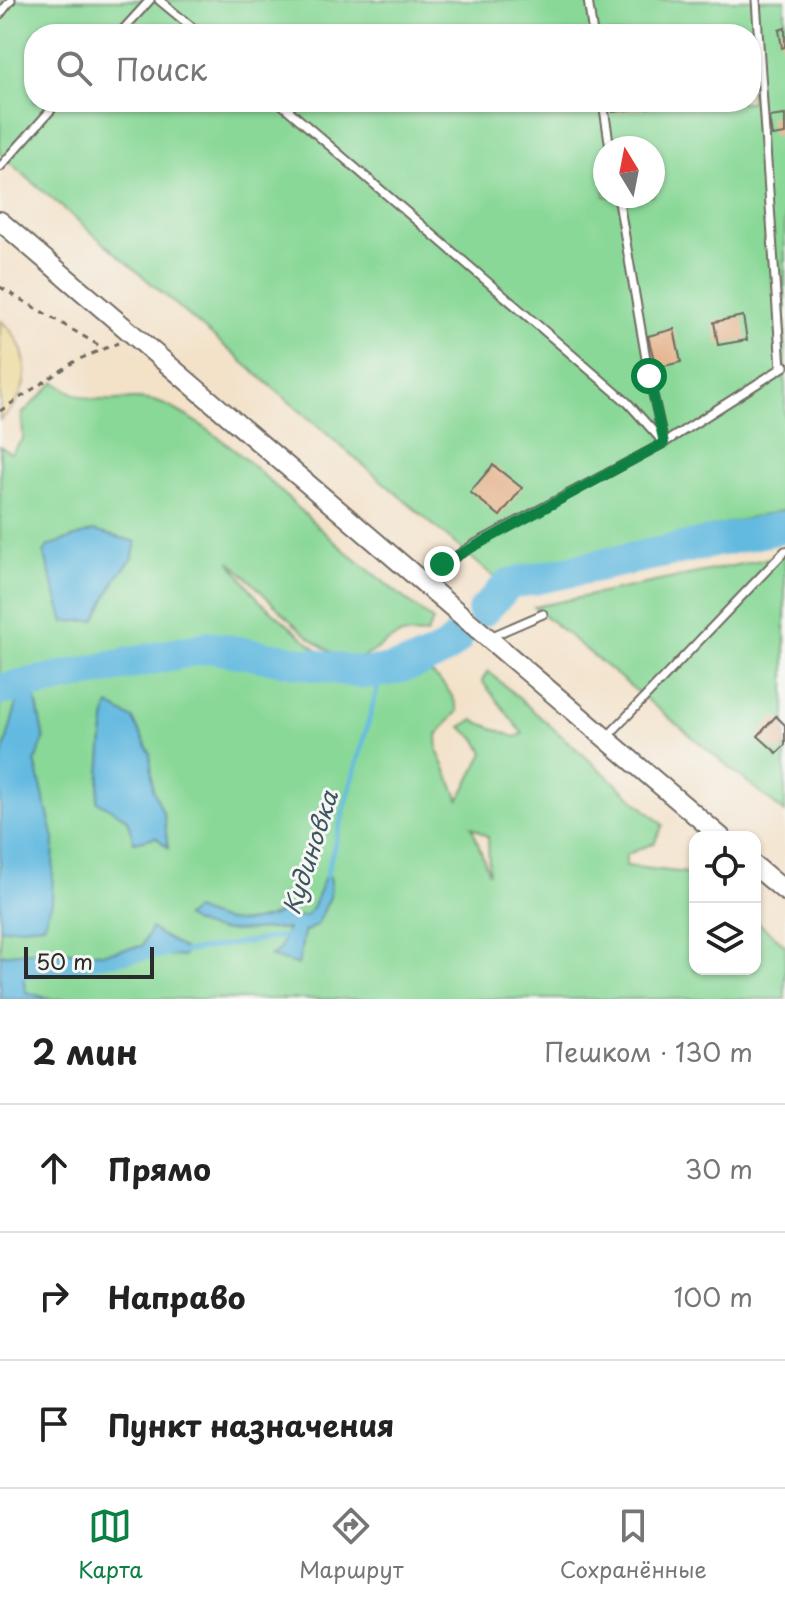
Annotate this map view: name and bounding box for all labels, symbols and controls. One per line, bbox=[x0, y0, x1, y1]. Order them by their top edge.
search box bbox=[24, 24, 761, 112]
icon: search bbox=[52, 46, 96, 90]
text: Поиск bbox=[116, 46, 207, 91]
north arrow bbox=[593, 136, 665, 208]
route start bbox=[631, 358, 667, 394]
route end bbox=[424, 546, 460, 582]
water label: Кудиновка bbox=[272, 785, 346, 919]
map controls bbox=[689, 831, 761, 975]
button: locate bbox=[689, 831, 761, 903]
button: layers bbox=[689, 903, 761, 975]
scale bar bbox=[24, 943, 154, 979]
text: 50 m bbox=[36, 944, 93, 977]
text: 2 мин bbox=[32, 1025, 138, 1077]
text: Пешком · 130 m bbox=[544, 1032, 753, 1071]
icon: ahead bbox=[32, 1146, 76, 1190]
text: Прямо bbox=[108, 1146, 211, 1191]
text: 30 m bbox=[685, 1149, 753, 1188]
icon: right bbox=[32, 1274, 76, 1318]
text: Направо bbox=[108, 1274, 246, 1319]
text: 100 m bbox=[673, 1277, 753, 1316]
icon: arrive bbox=[32, 1402, 76, 1446]
text: Пункт назначения bbox=[108, 1402, 394, 1447]
tab: Карта bbox=[78, 1504, 143, 1585]
tab: Маршрут bbox=[299, 1504, 403, 1585]
tab: Сохранённые bbox=[560, 1504, 707, 1585]

